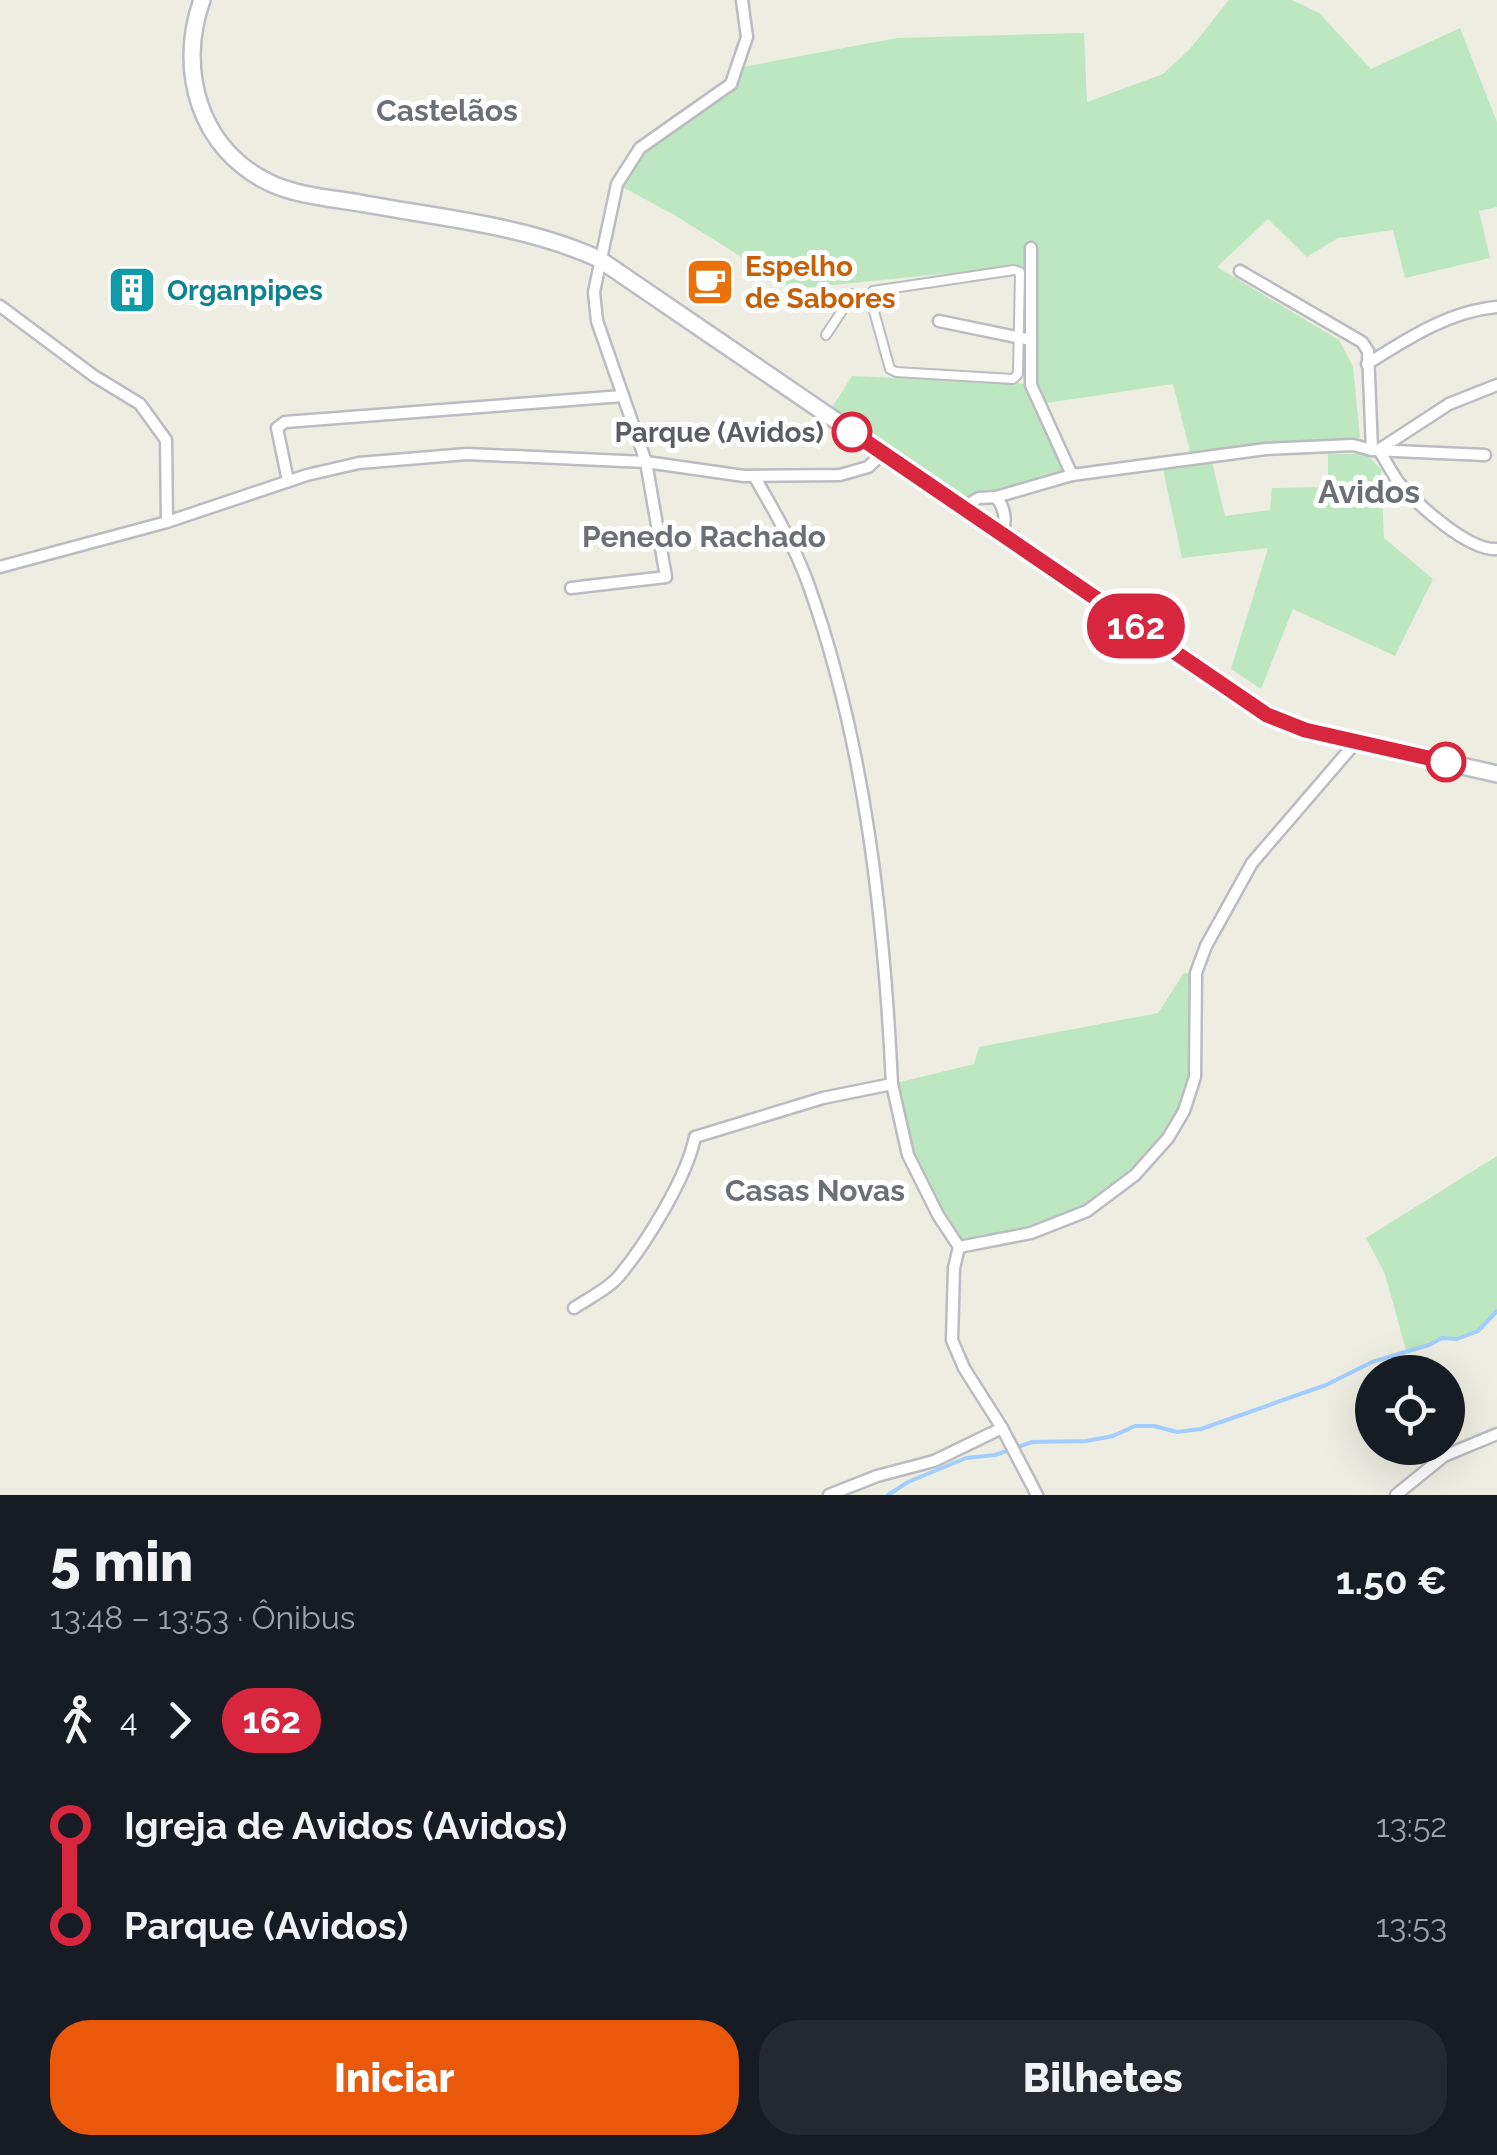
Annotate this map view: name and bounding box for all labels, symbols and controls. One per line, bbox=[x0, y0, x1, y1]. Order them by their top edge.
district label: Castelãos bbox=[376, 93, 518, 128]
place label: Espelho de Sabores bbox=[745, 250, 896, 315]
cafe icon: Espelho de Sabores bbox=[684, 256, 736, 308]
building icon: Organpipes bbox=[106, 264, 158, 316]
place label: Organpipes bbox=[167, 274, 323, 307]
marker: Parque (Avidos) bbox=[833, 413, 871, 451]
place label: Parque (Avidos) bbox=[615, 416, 824, 449]
district label: Avidos bbox=[1318, 473, 1420, 510]
district label: Penedo Rachado bbox=[582, 519, 826, 554]
line badge: 162 bbox=[1078, 594, 1194, 658]
text: 162 bbox=[1107, 606, 1165, 647]
unlabelled marker bbox=[1427, 743, 1465, 781]
district label: Casas Novas bbox=[725, 1173, 905, 1208]
map controls bbox=[1355, 1355, 1465, 1465]
button: locate bbox=[1355, 1355, 1465, 1465]
text: 5 min bbox=[50, 1529, 193, 1594]
text: 1.50 € bbox=[1336, 1558, 1447, 1603]
text: 13:48 – 13:53 · Ônibus bbox=[50, 1599, 355, 1636]
icon: walk bbox=[50, 1693, 105, 1748]
icon: forward bbox=[152, 1693, 207, 1748]
text: 162 bbox=[242, 1700, 301, 1741]
text: 4 bbox=[120, 1702, 137, 1739]
text: Igreja de Avidos (Avidos) bbox=[124, 1803, 567, 1848]
text: 13:52 bbox=[1376, 1807, 1447, 1844]
text: Parque (Avidos) bbox=[124, 1903, 408, 1948]
text: 13:53 bbox=[1376, 1907, 1447, 1944]
button: Iniciar bbox=[50, 2020, 739, 2135]
button: Bilhetes bbox=[759, 2020, 1447, 2135]

